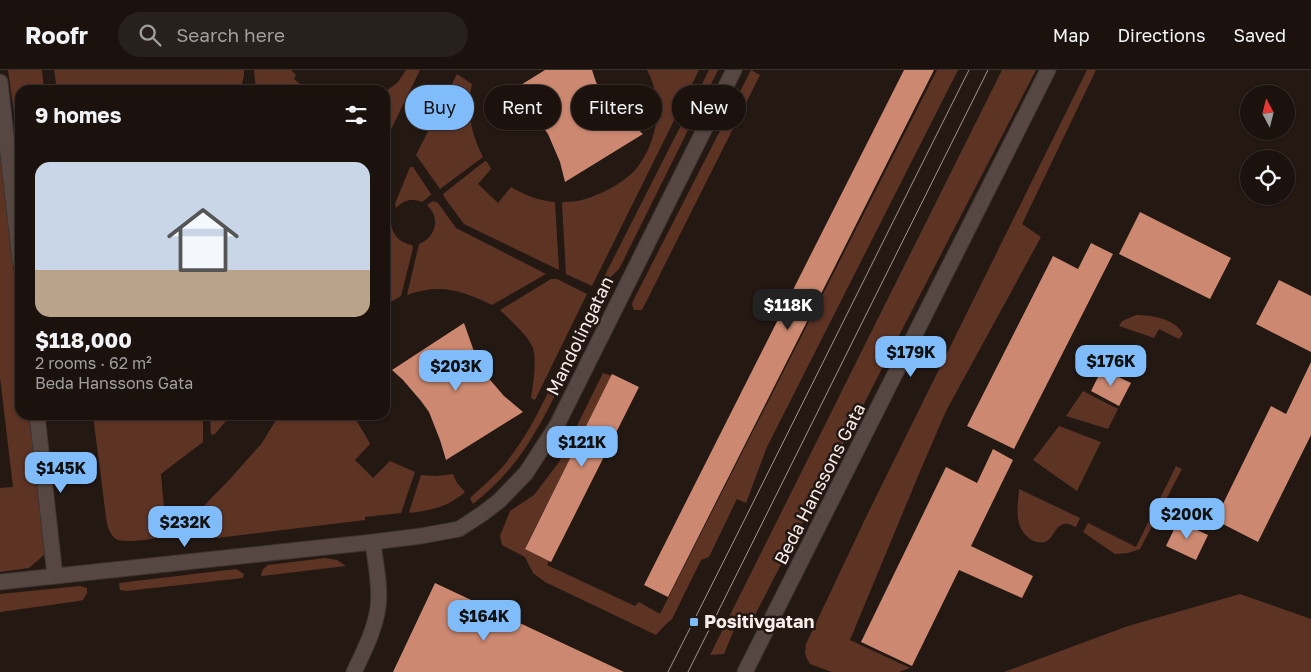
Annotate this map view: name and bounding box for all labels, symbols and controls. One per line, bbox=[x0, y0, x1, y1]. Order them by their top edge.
search box bbox=[118, 12, 468, 57]
text: Roofr bbox=[25, 20, 88, 49]
icon: search bbox=[136, 21, 164, 49]
text: Search here bbox=[176, 23, 285, 46]
text: Map bbox=[1053, 24, 1089, 46]
text: Directions bbox=[1117, 24, 1205, 46]
text: Saved bbox=[1233, 24, 1286, 46]
chip: Buy bbox=[405, 85, 474, 130]
chip: Rent bbox=[484, 85, 561, 130]
chip: Filters bbox=[571, 85, 662, 130]
chip: New bbox=[672, 85, 746, 130]
north arrow bbox=[1240, 85, 1295, 140]
map controls bbox=[1240, 85, 1295, 205]
icon: filters bbox=[342, 101, 370, 129]
text: 9 homes bbox=[35, 102, 121, 128]
button: locate bbox=[1240, 150, 1295, 205]
icon: home bbox=[158, 195, 248, 285]
street label: Mandolingatan bbox=[541, 272, 617, 399]
pin: $118K bbox=[753, 288, 823, 331]
text: $118K bbox=[763, 295, 813, 315]
text: $118,000 bbox=[35, 327, 132, 353]
pin: $179K bbox=[876, 336, 946, 378]
text: $179K bbox=[886, 342, 936, 362]
pin: $176K bbox=[1076, 344, 1146, 387]
pin: $203K bbox=[421, 350, 491, 392]
text: $176K bbox=[1086, 351, 1136, 371]
text: 2 rooms · 62 m² bbox=[35, 353, 152, 373]
text: $203K bbox=[430, 356, 482, 376]
text: Beda Hanssons Gata bbox=[35, 373, 193, 393]
street label: Beda Hanssons Gata bbox=[769, 399, 869, 568]
pin: $121K bbox=[547, 426, 617, 468]
text: $121K bbox=[558, 432, 606, 452]
pin: $145K bbox=[26, 452, 96, 494]
text: $145K bbox=[36, 458, 86, 478]
pin: $200K bbox=[1152, 498, 1222, 540]
text: $200K bbox=[1161, 504, 1213, 524]
pin: $232K bbox=[150, 506, 220, 548]
text: $232K bbox=[159, 512, 211, 532]
pin: $164K bbox=[449, 600, 519, 642]
text: $164K bbox=[459, 606, 509, 626]
place label: Positivgatan bbox=[704, 610, 814, 632]
marker: Positivgatan bbox=[688, 616, 700, 628]

